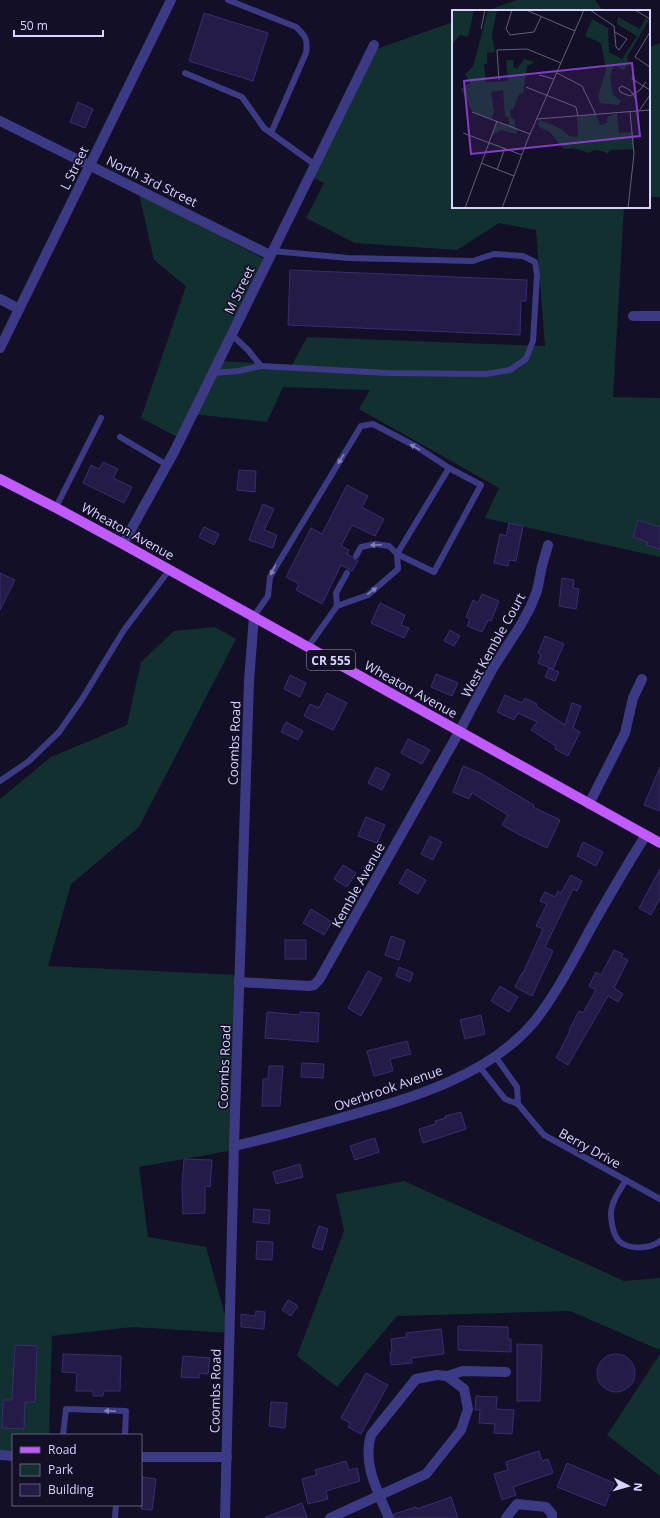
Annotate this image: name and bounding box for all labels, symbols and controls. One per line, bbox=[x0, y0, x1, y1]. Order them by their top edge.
inset map bbox=[452, 10, 650, 208]
scale bar bbox=[14, 12, 103, 38]
text: 50 m bbox=[20, 17, 48, 34]
street label: L Street bbox=[56, 143, 92, 193]
street label: North 3rd Street bbox=[103, 151, 201, 211]
street label: M Street bbox=[220, 263, 259, 317]
one-way arrow bbox=[410, 443, 420, 451]
one-way arrow bbox=[337, 454, 345, 464]
street label: Wheaton Avenue bbox=[78, 498, 178, 564]
one-way arrow bbox=[369, 542, 382, 548]
one-way arrow bbox=[270, 565, 277, 576]
one-way arrow bbox=[367, 587, 378, 595]
street label: West Kemble Court bbox=[457, 589, 529, 700]
road number: CR 555 bbox=[307, 650, 355, 670]
street label: Wheaton Avenue bbox=[361, 656, 461, 722]
street label: Coombs Road bbox=[224, 701, 244, 785]
street label: Kemble Avenue bbox=[327, 839, 389, 931]
street label: Coombs Road bbox=[214, 1025, 234, 1109]
street label: Overbrook Avenue bbox=[331, 1061, 445, 1115]
street label: Berry Drive bbox=[556, 1124, 624, 1172]
street label: Coombs Road bbox=[205, 1349, 225, 1433]
one-way arrow bbox=[104, 1407, 116, 1414]
legend bbox=[12, 1434, 142, 1506]
text: Road bbox=[48, 1441, 77, 1458]
text: Park bbox=[48, 1461, 74, 1478]
north arrow bbox=[608, 1466, 648, 1506]
text: Building bbox=[48, 1481, 94, 1498]
text: N bbox=[631, 1482, 646, 1492]

